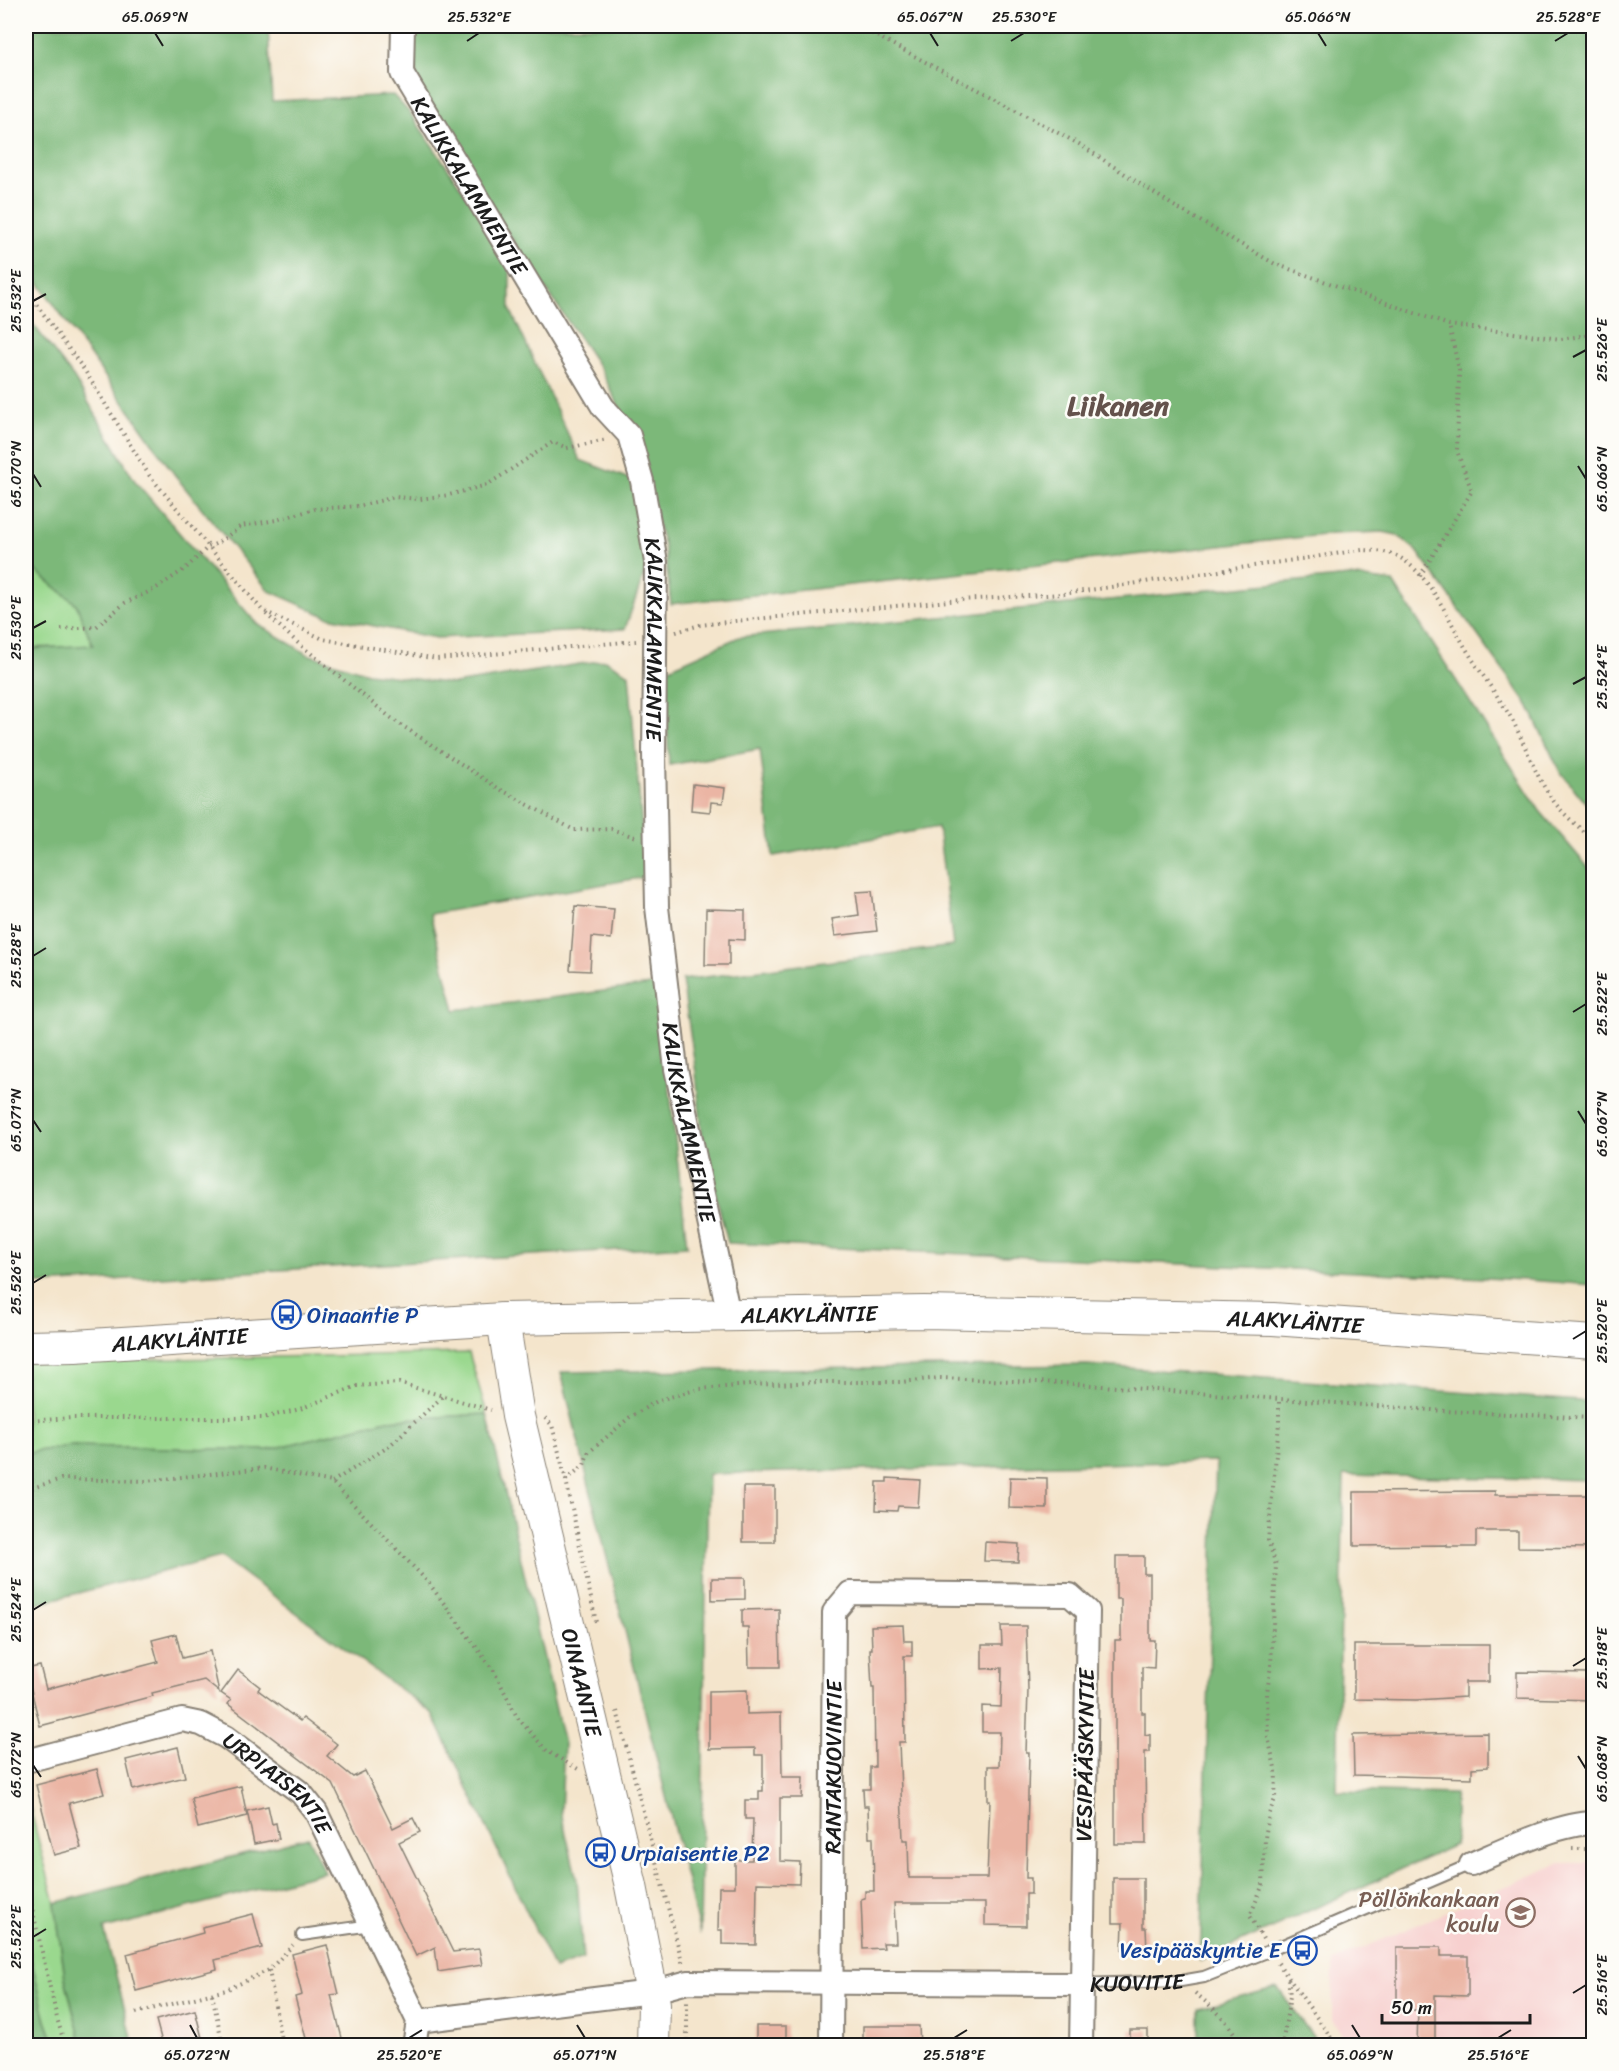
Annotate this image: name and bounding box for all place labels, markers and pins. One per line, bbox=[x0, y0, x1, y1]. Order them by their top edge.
place label: Oinaantie P bbox=[307, 1296, 419, 1335]
bus stop icon: Oinaantie P bbox=[270, 1299, 302, 1331]
place label: Urpiaisentie P2 bbox=[621, 1834, 770, 1873]
bus stop icon: Urpiaisentie P2 bbox=[584, 1837, 616, 1869]
place label: Pöllönkankaan koulu bbox=[1359, 1880, 1499, 1944]
school or university icon: Pöllönkankaan koulu bbox=[1504, 1896, 1536, 1928]
place label: Vesipääskyntie E bbox=[1119, 1931, 1283, 1970]
bus stop icon: Vesipääskyntie E bbox=[1286, 1934, 1318, 1966]

